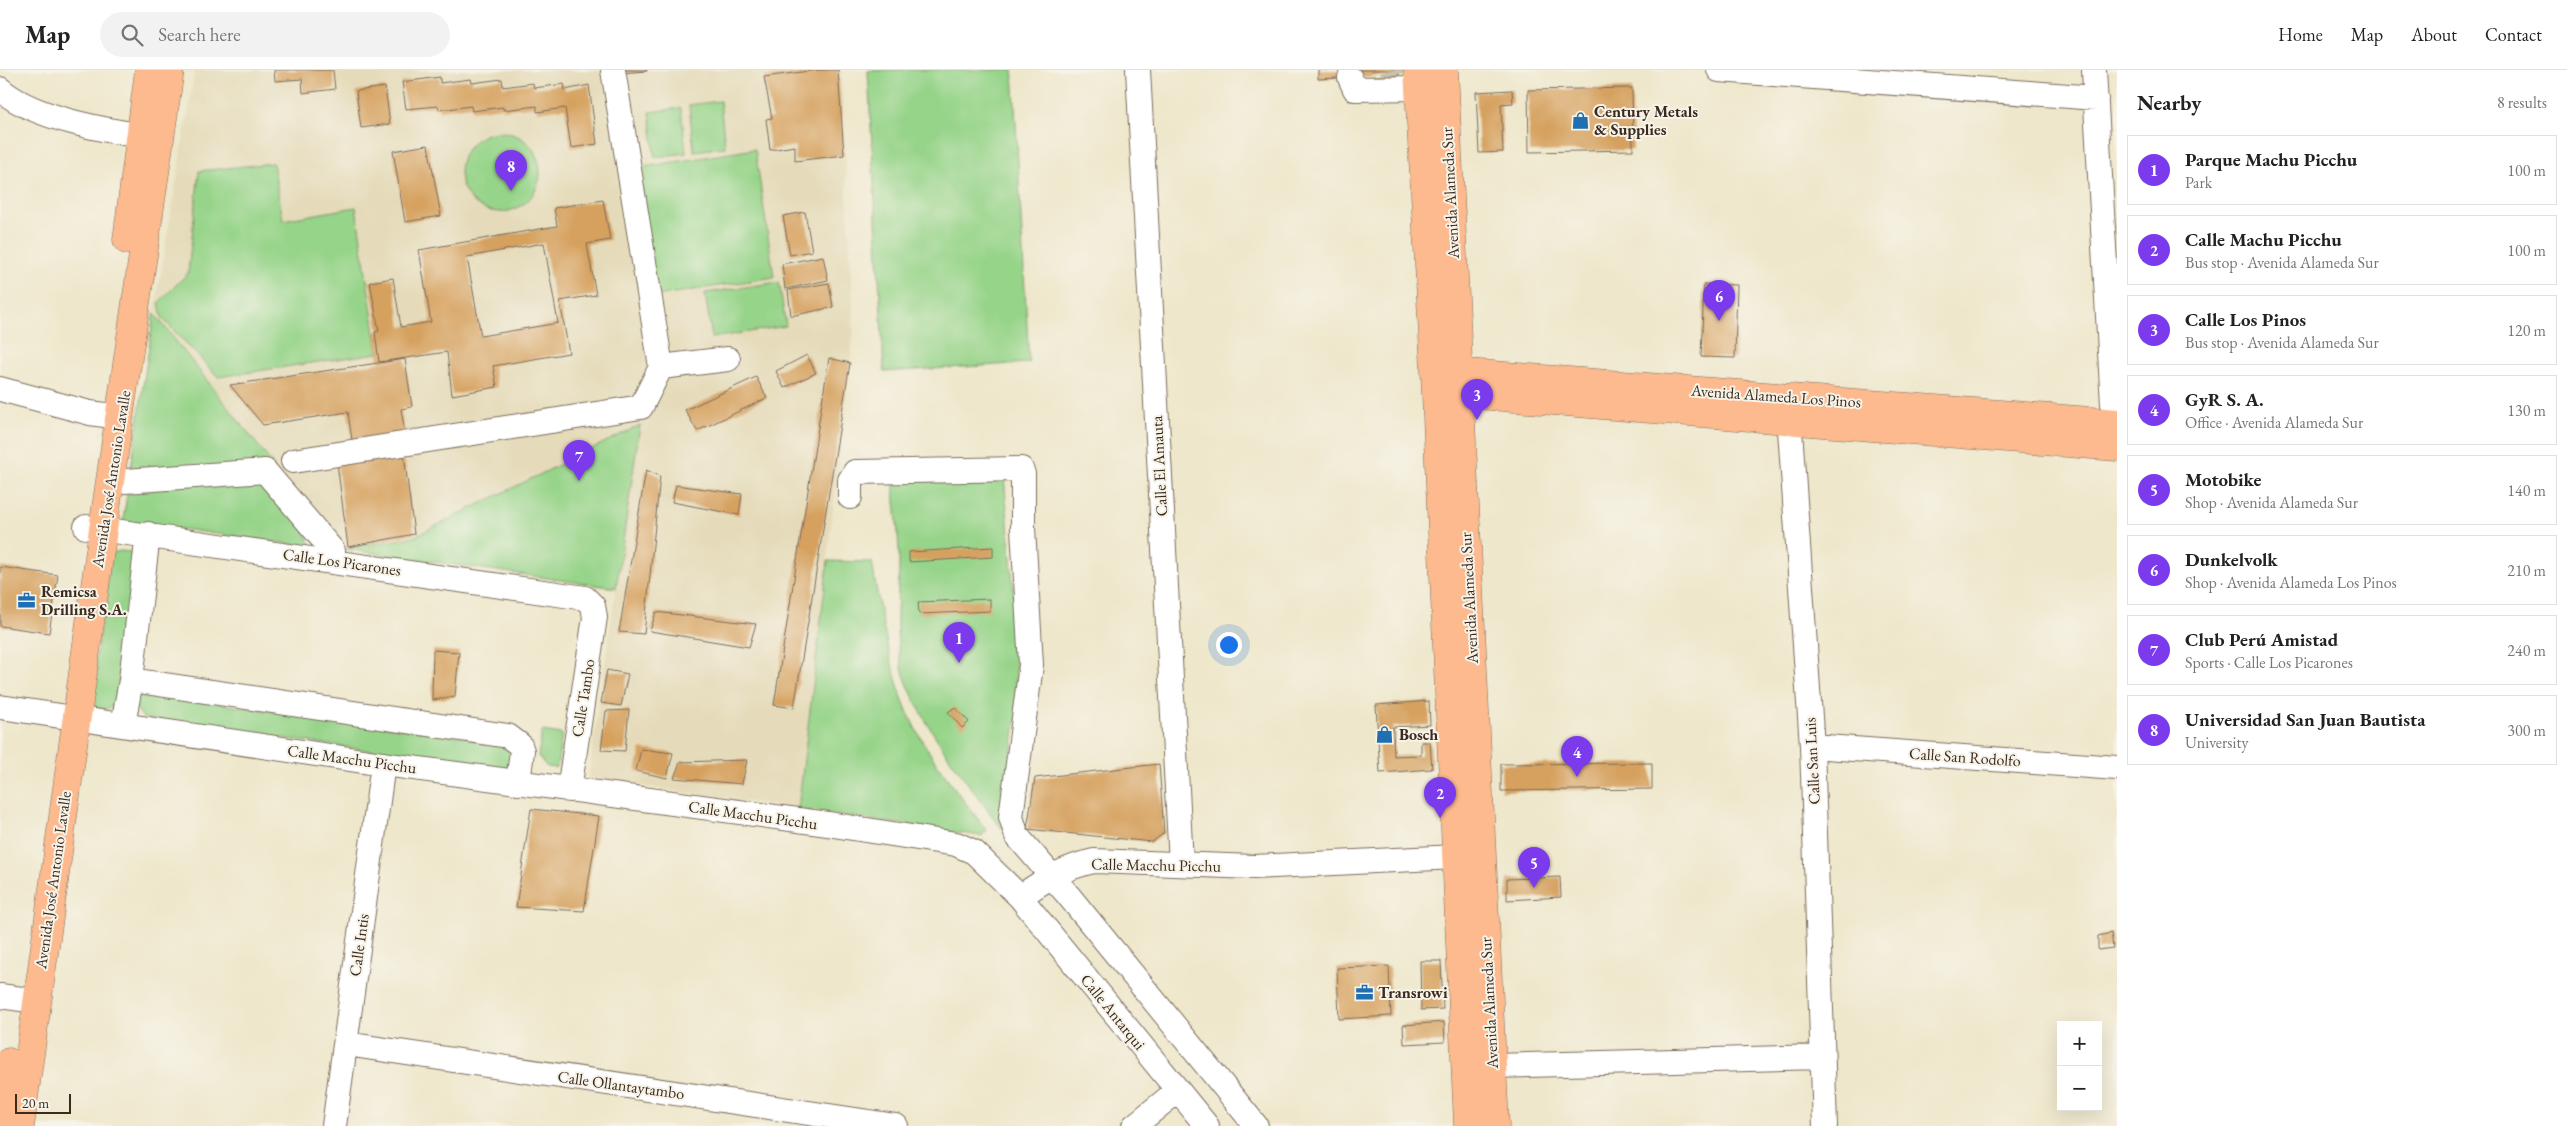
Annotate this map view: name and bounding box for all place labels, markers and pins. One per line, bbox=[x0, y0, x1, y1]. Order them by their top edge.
place label: Century Metals & Supplies bbox=[1594, 101, 1698, 140]
shop icon: Century Metals & Supplies bbox=[1570, 110, 1590, 130]
pin: 8 bbox=[495, 150, 527, 191]
pin: 6 bbox=[1703, 280, 1735, 321]
pin: 3 bbox=[1461, 379, 1493, 420]
pin: 7 bbox=[563, 440, 595, 481]
place label: Remicsa Drilling S.A. bbox=[41, 581, 127, 620]
office icon: Remicsa Drilling S.A. bbox=[17, 590, 37, 610]
pin: 1 bbox=[943, 622, 975, 663]
shop icon: Bosch bbox=[1375, 724, 1395, 744]
place label: Bosch bbox=[1399, 724, 1438, 745]
pin: 4 bbox=[1561, 736, 1593, 777]
pin: 2 bbox=[1424, 777, 1456, 818]
pin: 5 bbox=[1518, 847, 1550, 888]
office icon: Transrowi bbox=[1354, 982, 1374, 1002]
place label: Transrowi bbox=[1378, 982, 1448, 1003]

